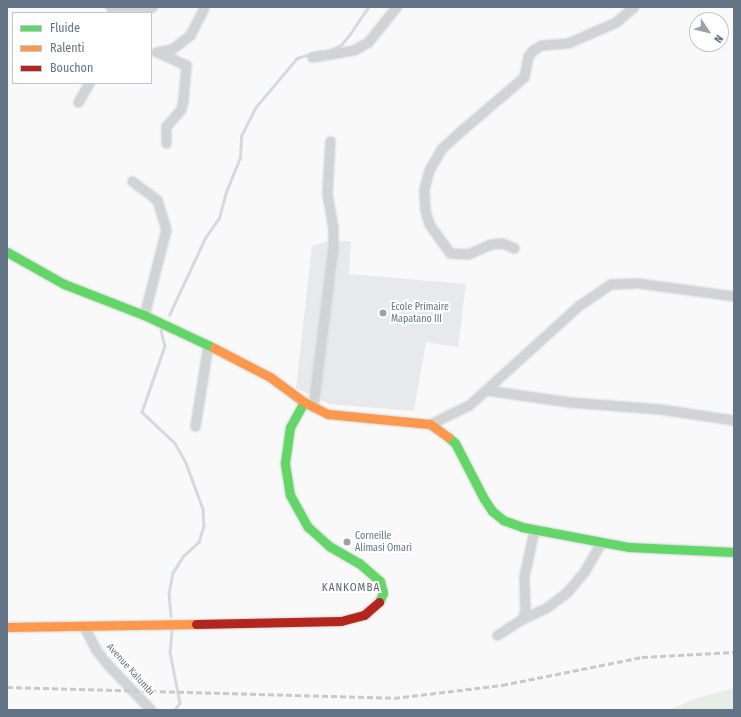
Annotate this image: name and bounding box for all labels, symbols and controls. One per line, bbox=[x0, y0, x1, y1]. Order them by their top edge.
legend bbox=[12, 12, 152, 84]
north arrow bbox=[689, 12, 729, 52]
text: Fluide bbox=[50, 21, 80, 35]
text: N bbox=[711, 32, 726, 45]
text: Ralenti bbox=[50, 41, 85, 55]
text: Bouchon bbox=[50, 61, 93, 75]
place label: Ecole Primaire Mapatano III bbox=[391, 301, 449, 324]
marker: Ecole Primaire Mapatano III bbox=[378, 308, 388, 318]
place label: Corneille Alimasi Omari bbox=[355, 530, 412, 554]
marker: Corneille Alimasi Omari bbox=[342, 537, 352, 547]
district label: KANKOMBA bbox=[322, 581, 380, 595]
street label: Avenue Kalumbi bbox=[104, 642, 156, 698]

